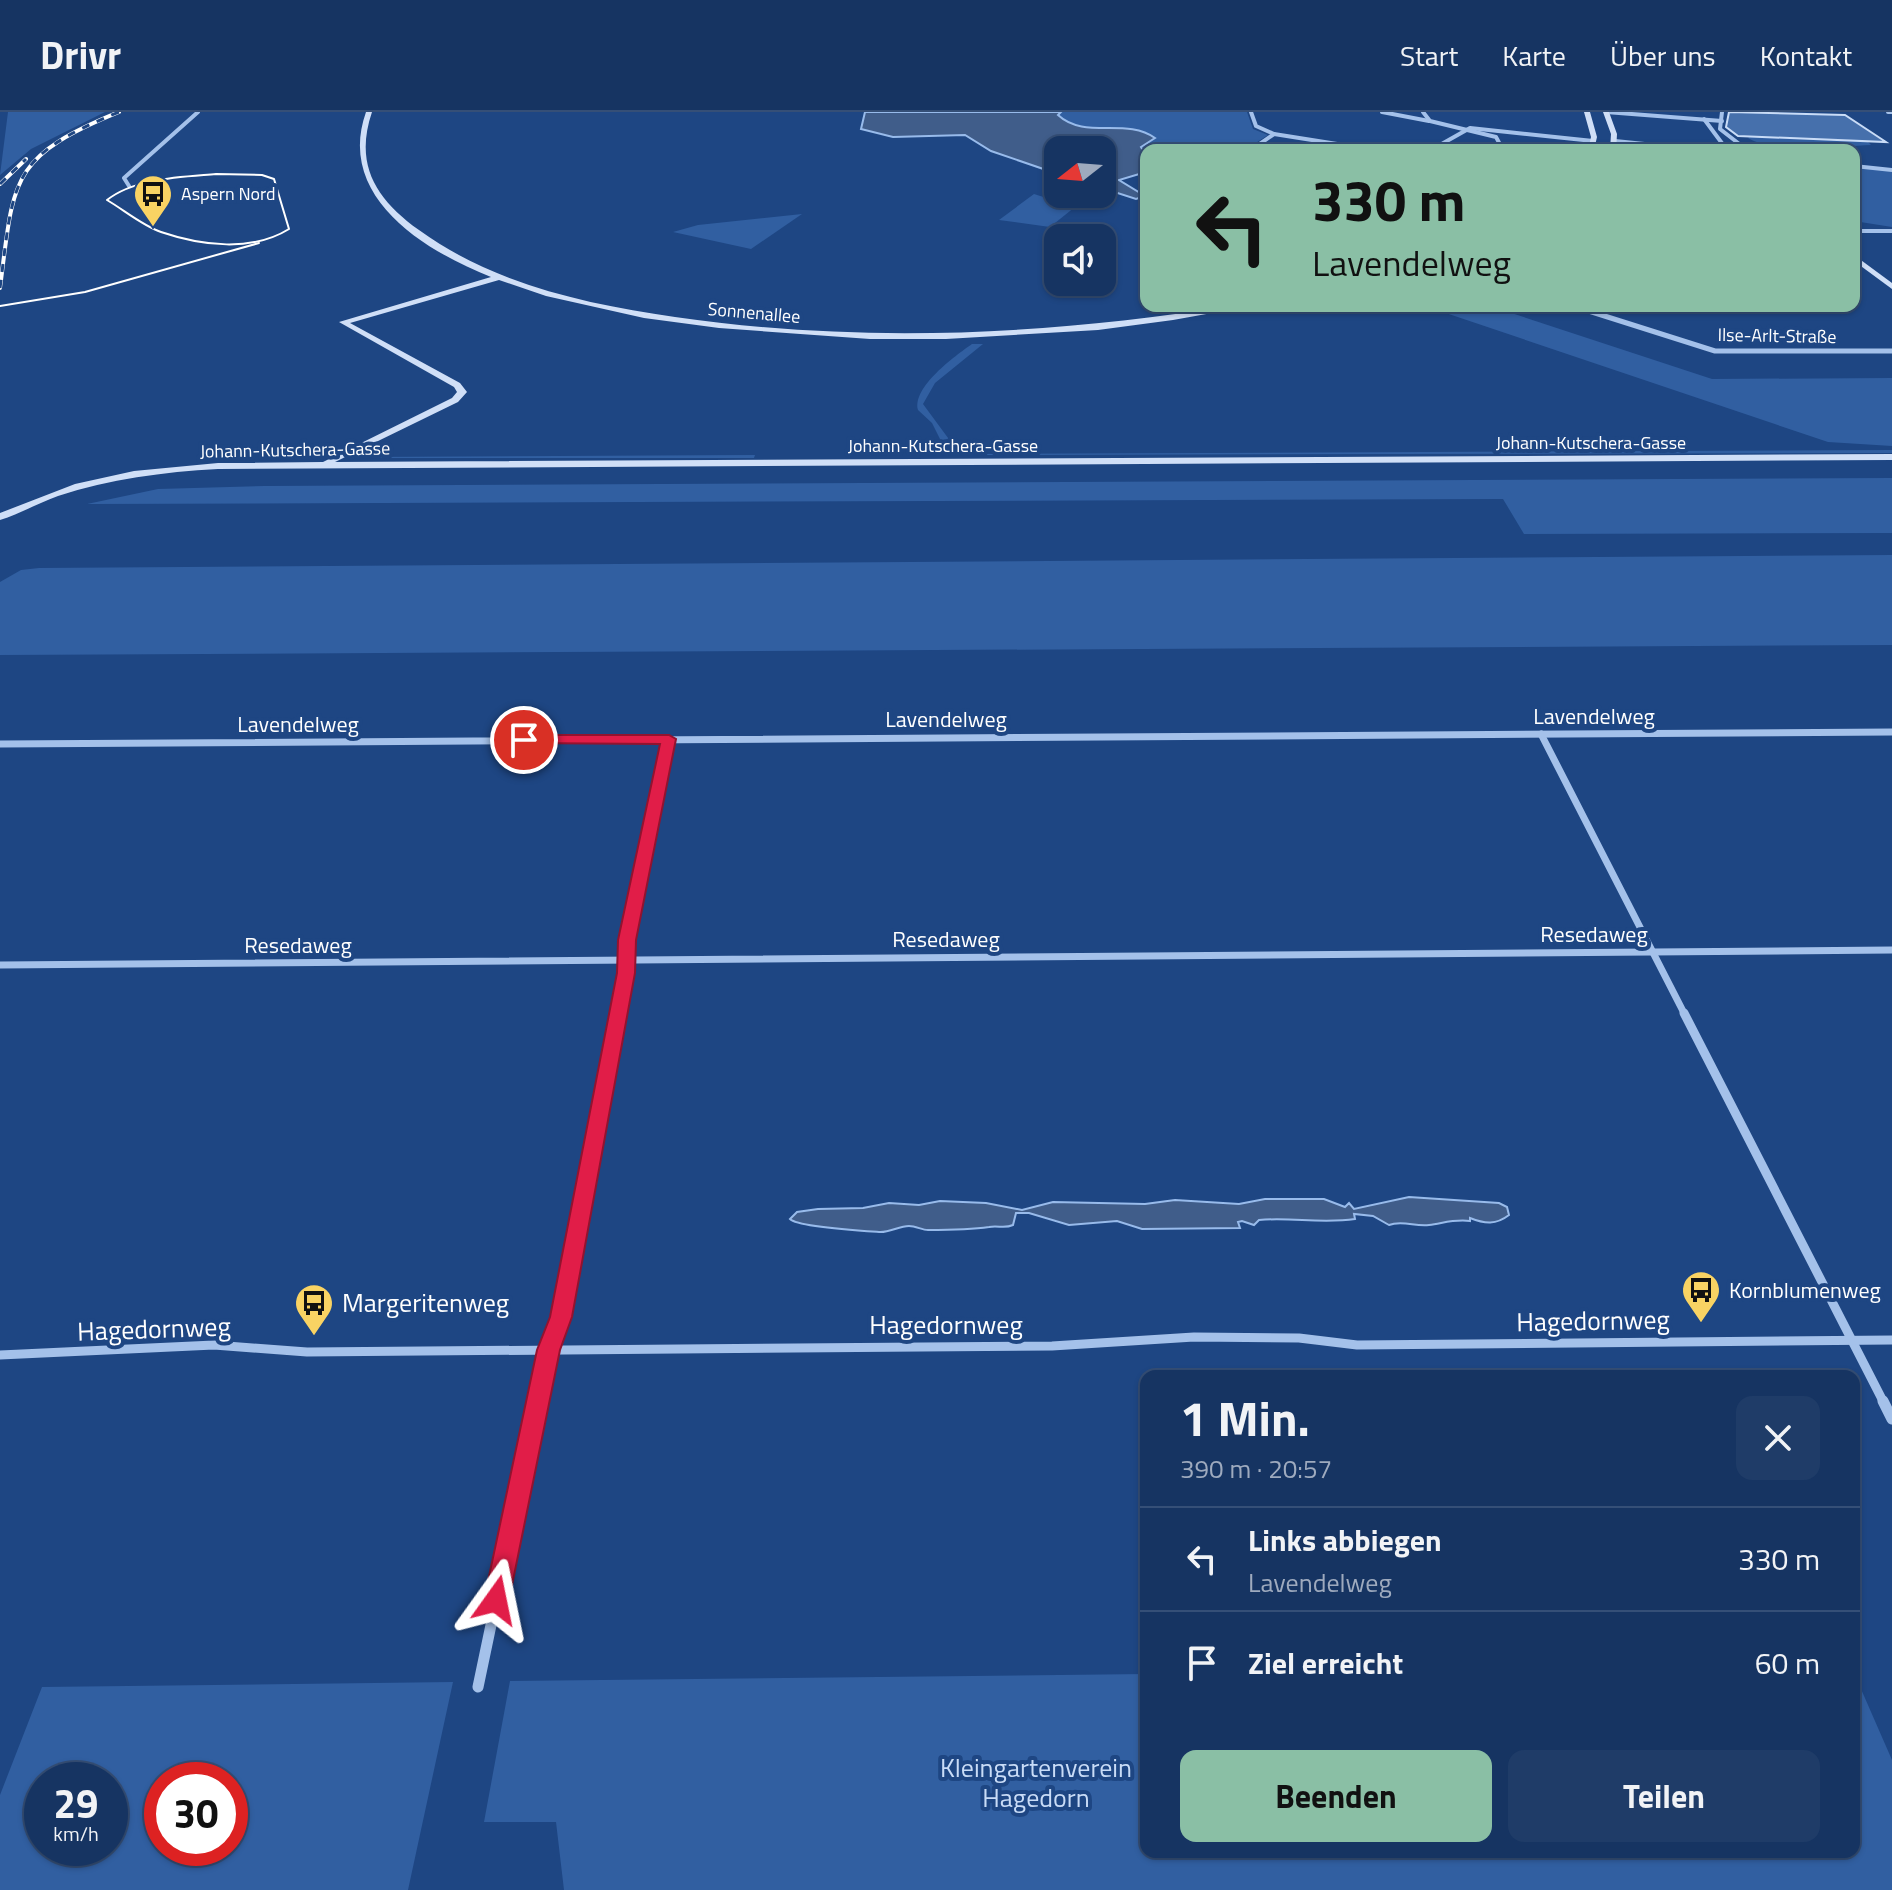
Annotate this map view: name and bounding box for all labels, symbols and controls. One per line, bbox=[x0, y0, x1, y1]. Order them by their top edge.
text: Drivr bbox=[40, 26, 121, 84]
text: Start bbox=[1400, 34, 1458, 77]
text: Karte bbox=[1502, 34, 1566, 77]
text: Über uns bbox=[1610, 34, 1716, 77]
text: Kontakt bbox=[1760, 34, 1852, 77]
north arrow bbox=[1044, 136, 1116, 208]
map controls bbox=[1044, 136, 1116, 296]
text: 330 m bbox=[1312, 158, 1465, 243]
bus stop icon: Aspern Nord bbox=[132, 173, 174, 228]
icon: left bbox=[1180, 176, 1284, 280]
place label: Aspern Nord bbox=[181, 180, 276, 207]
button: sound bbox=[1044, 224, 1116, 296]
text: Lavendelweg bbox=[1312, 235, 1511, 290]
street label: Sonnenallee bbox=[707, 295, 801, 330]
street label: Ilse-Arlt-Straße bbox=[1717, 321, 1837, 350]
street label: Johann-Kutschera-Gasse bbox=[1496, 429, 1686, 456]
street label: Johann-Kutschera-Gasse bbox=[848, 432, 1038, 459]
street label: Johann-Kutschera-Gasse bbox=[200, 434, 390, 465]
street label: Lavendelweg bbox=[1533, 699, 1655, 733]
street label: Lavendelweg bbox=[885, 702, 1007, 736]
pin bbox=[490, 706, 558, 774]
street label: Lavendelweg bbox=[237, 707, 359, 741]
icon: arrive bbox=[502, 718, 546, 762]
street label: Resedaweg bbox=[1540, 917, 1648, 951]
street label: Resedaweg bbox=[892, 922, 1000, 956]
street label: Resedaweg bbox=[244, 928, 352, 962]
bus stop icon: Kornblumenweg bbox=[1680, 1269, 1722, 1324]
place label: Kornblumenweg bbox=[1729, 1273, 1881, 1307]
bus stop icon: Margeritenweg bbox=[293, 1282, 335, 1337]
place label: Margeritenweg bbox=[342, 1283, 509, 1322]
street label: Hagedornweg bbox=[1516, 1300, 1670, 1341]
street label: Hagedornweg bbox=[869, 1305, 1023, 1344]
street label: Hagedornweg bbox=[77, 1306, 231, 1351]
text: 1 Min. bbox=[1180, 1382, 1310, 1455]
button: close bbox=[1736, 1396, 1820, 1480]
text: 390 m · 20:57 bbox=[1180, 1449, 1332, 1488]
text: Links abbiegen bbox=[1248, 1517, 1442, 1563]
text: 330 m bbox=[1738, 1536, 1820, 1582]
icon: left bbox=[1180, 1537, 1224, 1581]
position arrow bbox=[454, 1558, 538, 1642]
text: Lavendelweg bbox=[1248, 1563, 1392, 1602]
text: Ziel erreicht bbox=[1248, 1640, 1403, 1686]
text: 60 m bbox=[1755, 1640, 1820, 1686]
icon: arrive bbox=[1180, 1641, 1224, 1685]
park label: Kleingartenverein Hagedorn bbox=[940, 1748, 1132, 1817]
button: Beenden bbox=[1180, 1750, 1492, 1842]
button: Teilen bbox=[1508, 1750, 1820, 1842]
speed limit sign: 30 bbox=[144, 1762, 248, 1866]
text: 29 bbox=[54, 1773, 98, 1834]
text: km/h bbox=[53, 1818, 99, 1849]

